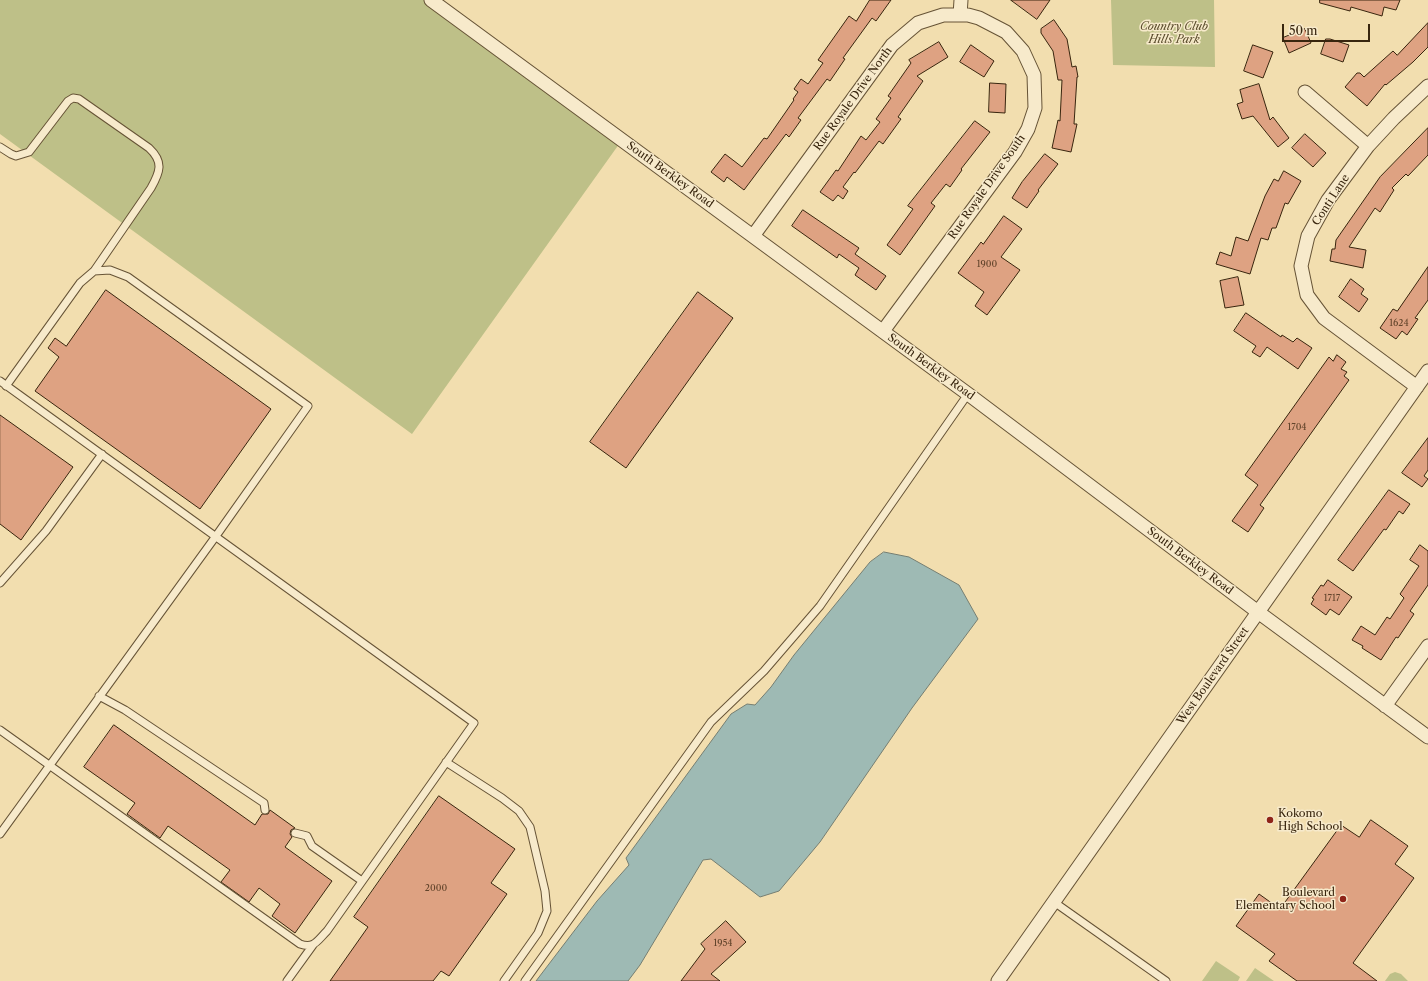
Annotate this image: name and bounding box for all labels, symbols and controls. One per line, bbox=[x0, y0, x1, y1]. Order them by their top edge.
scale bar bbox=[1284, 16, 1372, 42]
park label: Country Club Hills Park bbox=[1140, 20, 1208, 46]
text: 50 m bbox=[1289, 23, 1318, 38]
street label: Rue Royale Drive North bbox=[811, 45, 895, 153]
street label: Rue Royale Drive South bbox=[946, 132, 1028, 242]
street label: South Berkley Road bbox=[624, 139, 716, 211]
street label: Conti Lane bbox=[1310, 172, 1352, 228]
house number: 1900 bbox=[977, 259, 997, 269]
house number: 1624 bbox=[1389, 318, 1409, 328]
street label: South Berkley Road bbox=[885, 331, 977, 403]
house number: 1704 bbox=[1287, 422, 1307, 432]
street label: South Berkley Road bbox=[1144, 524, 1236, 598]
house number: 1717 bbox=[1324, 593, 1340, 603]
street label: West Boulevard Street bbox=[1174, 625, 1252, 727]
place label: Kokomo High School bbox=[1278, 807, 1342, 833]
marker: Kokomo High School bbox=[1265, 815, 1275, 825]
house number: 2000 bbox=[425, 883, 447, 893]
place label: Boulevard Elementary School bbox=[1235, 886, 1335, 912]
marker: Boulevard Elementary School bbox=[1338, 894, 1348, 904]
house number: 1954 bbox=[713, 938, 733, 948]

